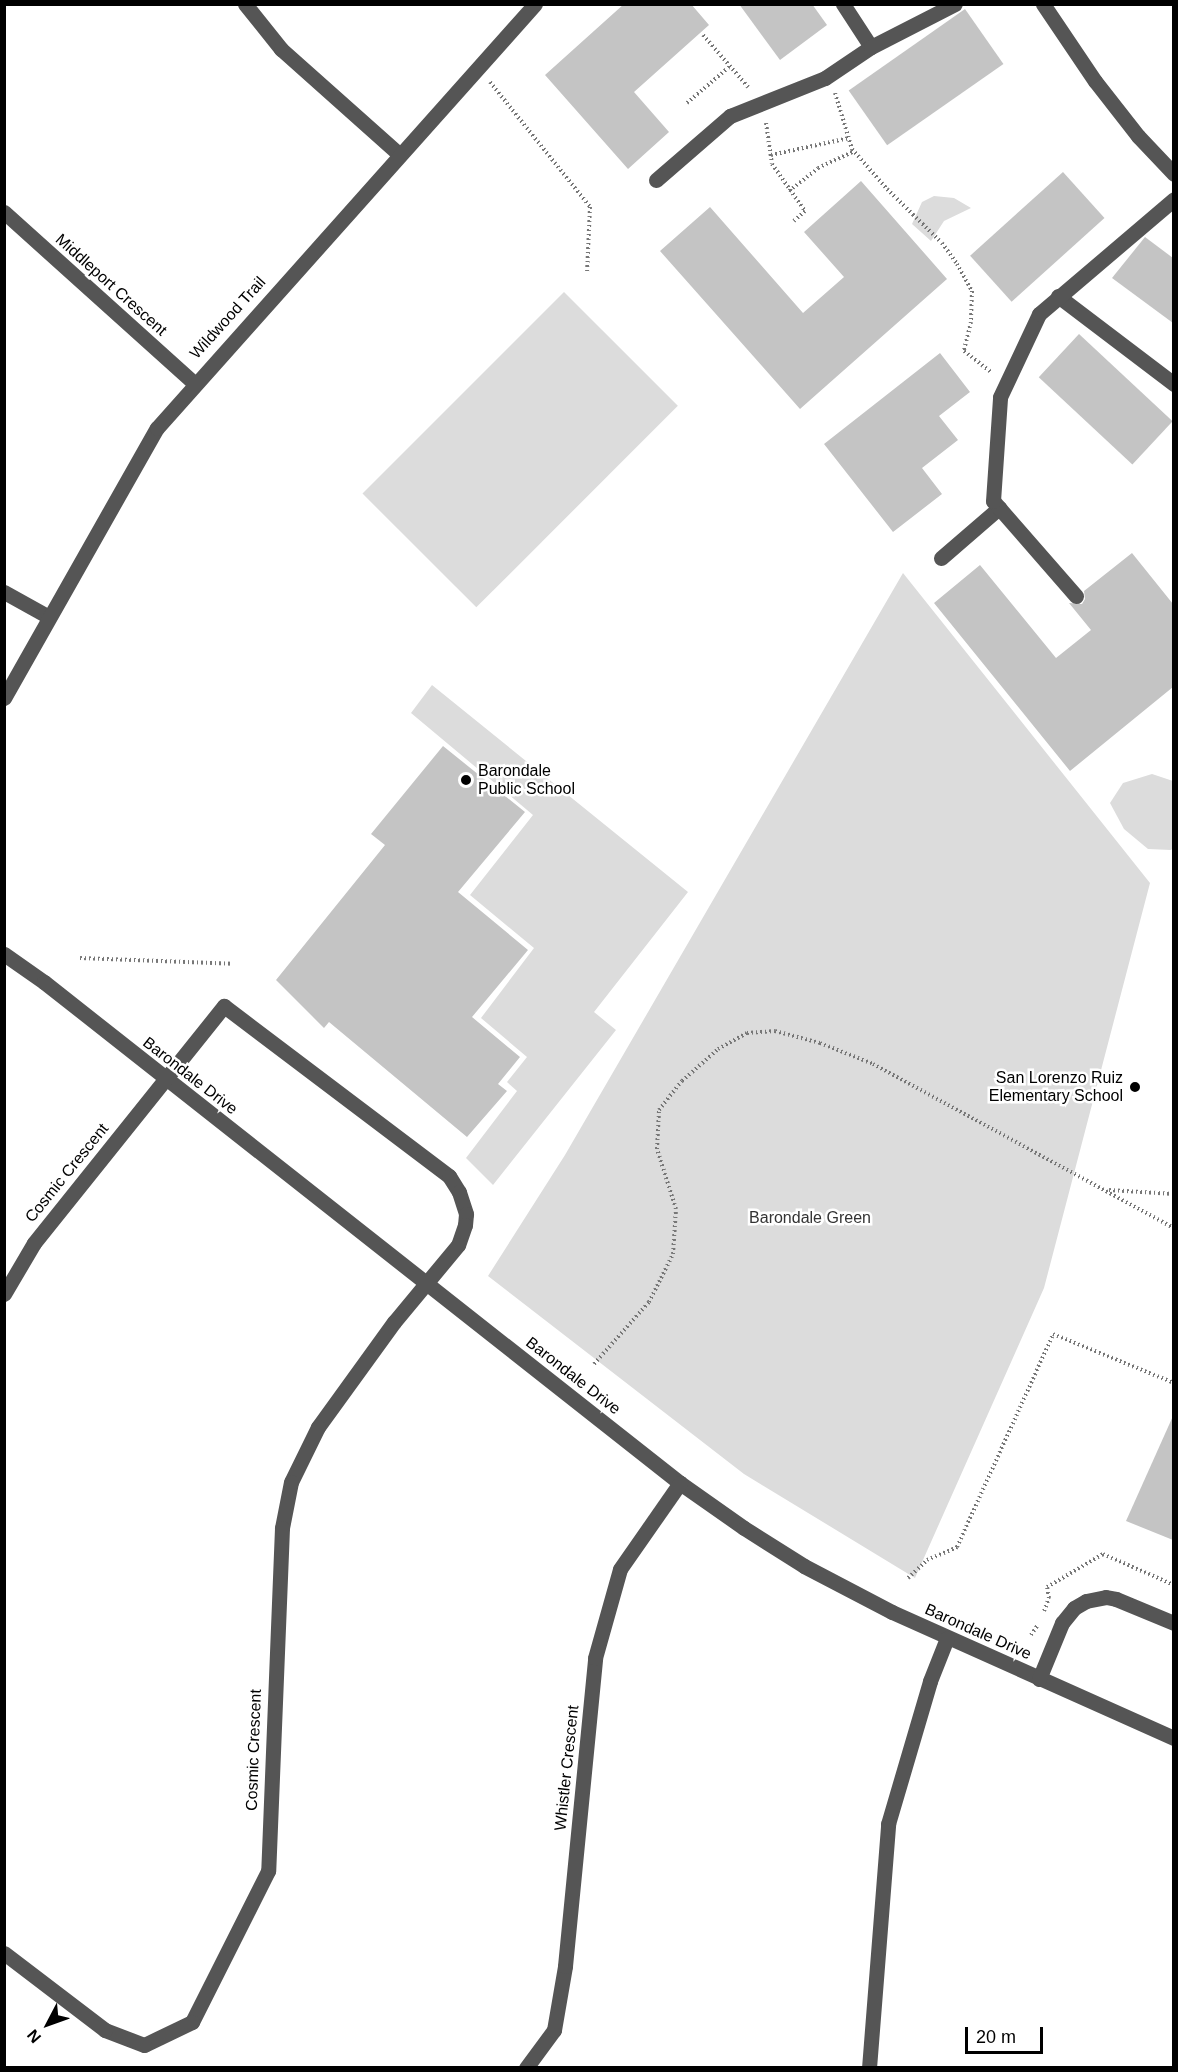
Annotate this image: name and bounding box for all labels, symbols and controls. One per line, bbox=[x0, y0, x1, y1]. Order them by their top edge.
street label: Middleport Crescent bbox=[51, 230, 171, 340]
street label: Wildwood Trail bbox=[186, 273, 270, 363]
place label: Barondale Public School bbox=[478, 761, 575, 799]
marker: Barondale Public School bbox=[459, 773, 473, 787]
street label: Barondale Drive bbox=[139, 1033, 241, 1119]
place label: San Lorenzo Ruiz Elementary School bbox=[989, 1068, 1123, 1106]
marker: San Lorenzo Ruiz Elementary School bbox=[1128, 1080, 1142, 1094]
street label: Cosmic Crescent bbox=[21, 1120, 113, 1226]
park label: Barondale Green bbox=[749, 1208, 871, 1228]
street label: Barondale Drive bbox=[522, 1333, 624, 1419]
street label: Barondale Drive bbox=[922, 1600, 1034, 1664]
street label: Cosmic Crescent bbox=[242, 1689, 266, 1811]
street label: Whistler Crescent bbox=[551, 1704, 583, 1832]
north arrow bbox=[18, 1994, 78, 2054]
scale bar bbox=[968, 2015, 1046, 2053]
text: N bbox=[24, 2026, 44, 2046]
text: 20 m bbox=[976, 2027, 1016, 2047]

